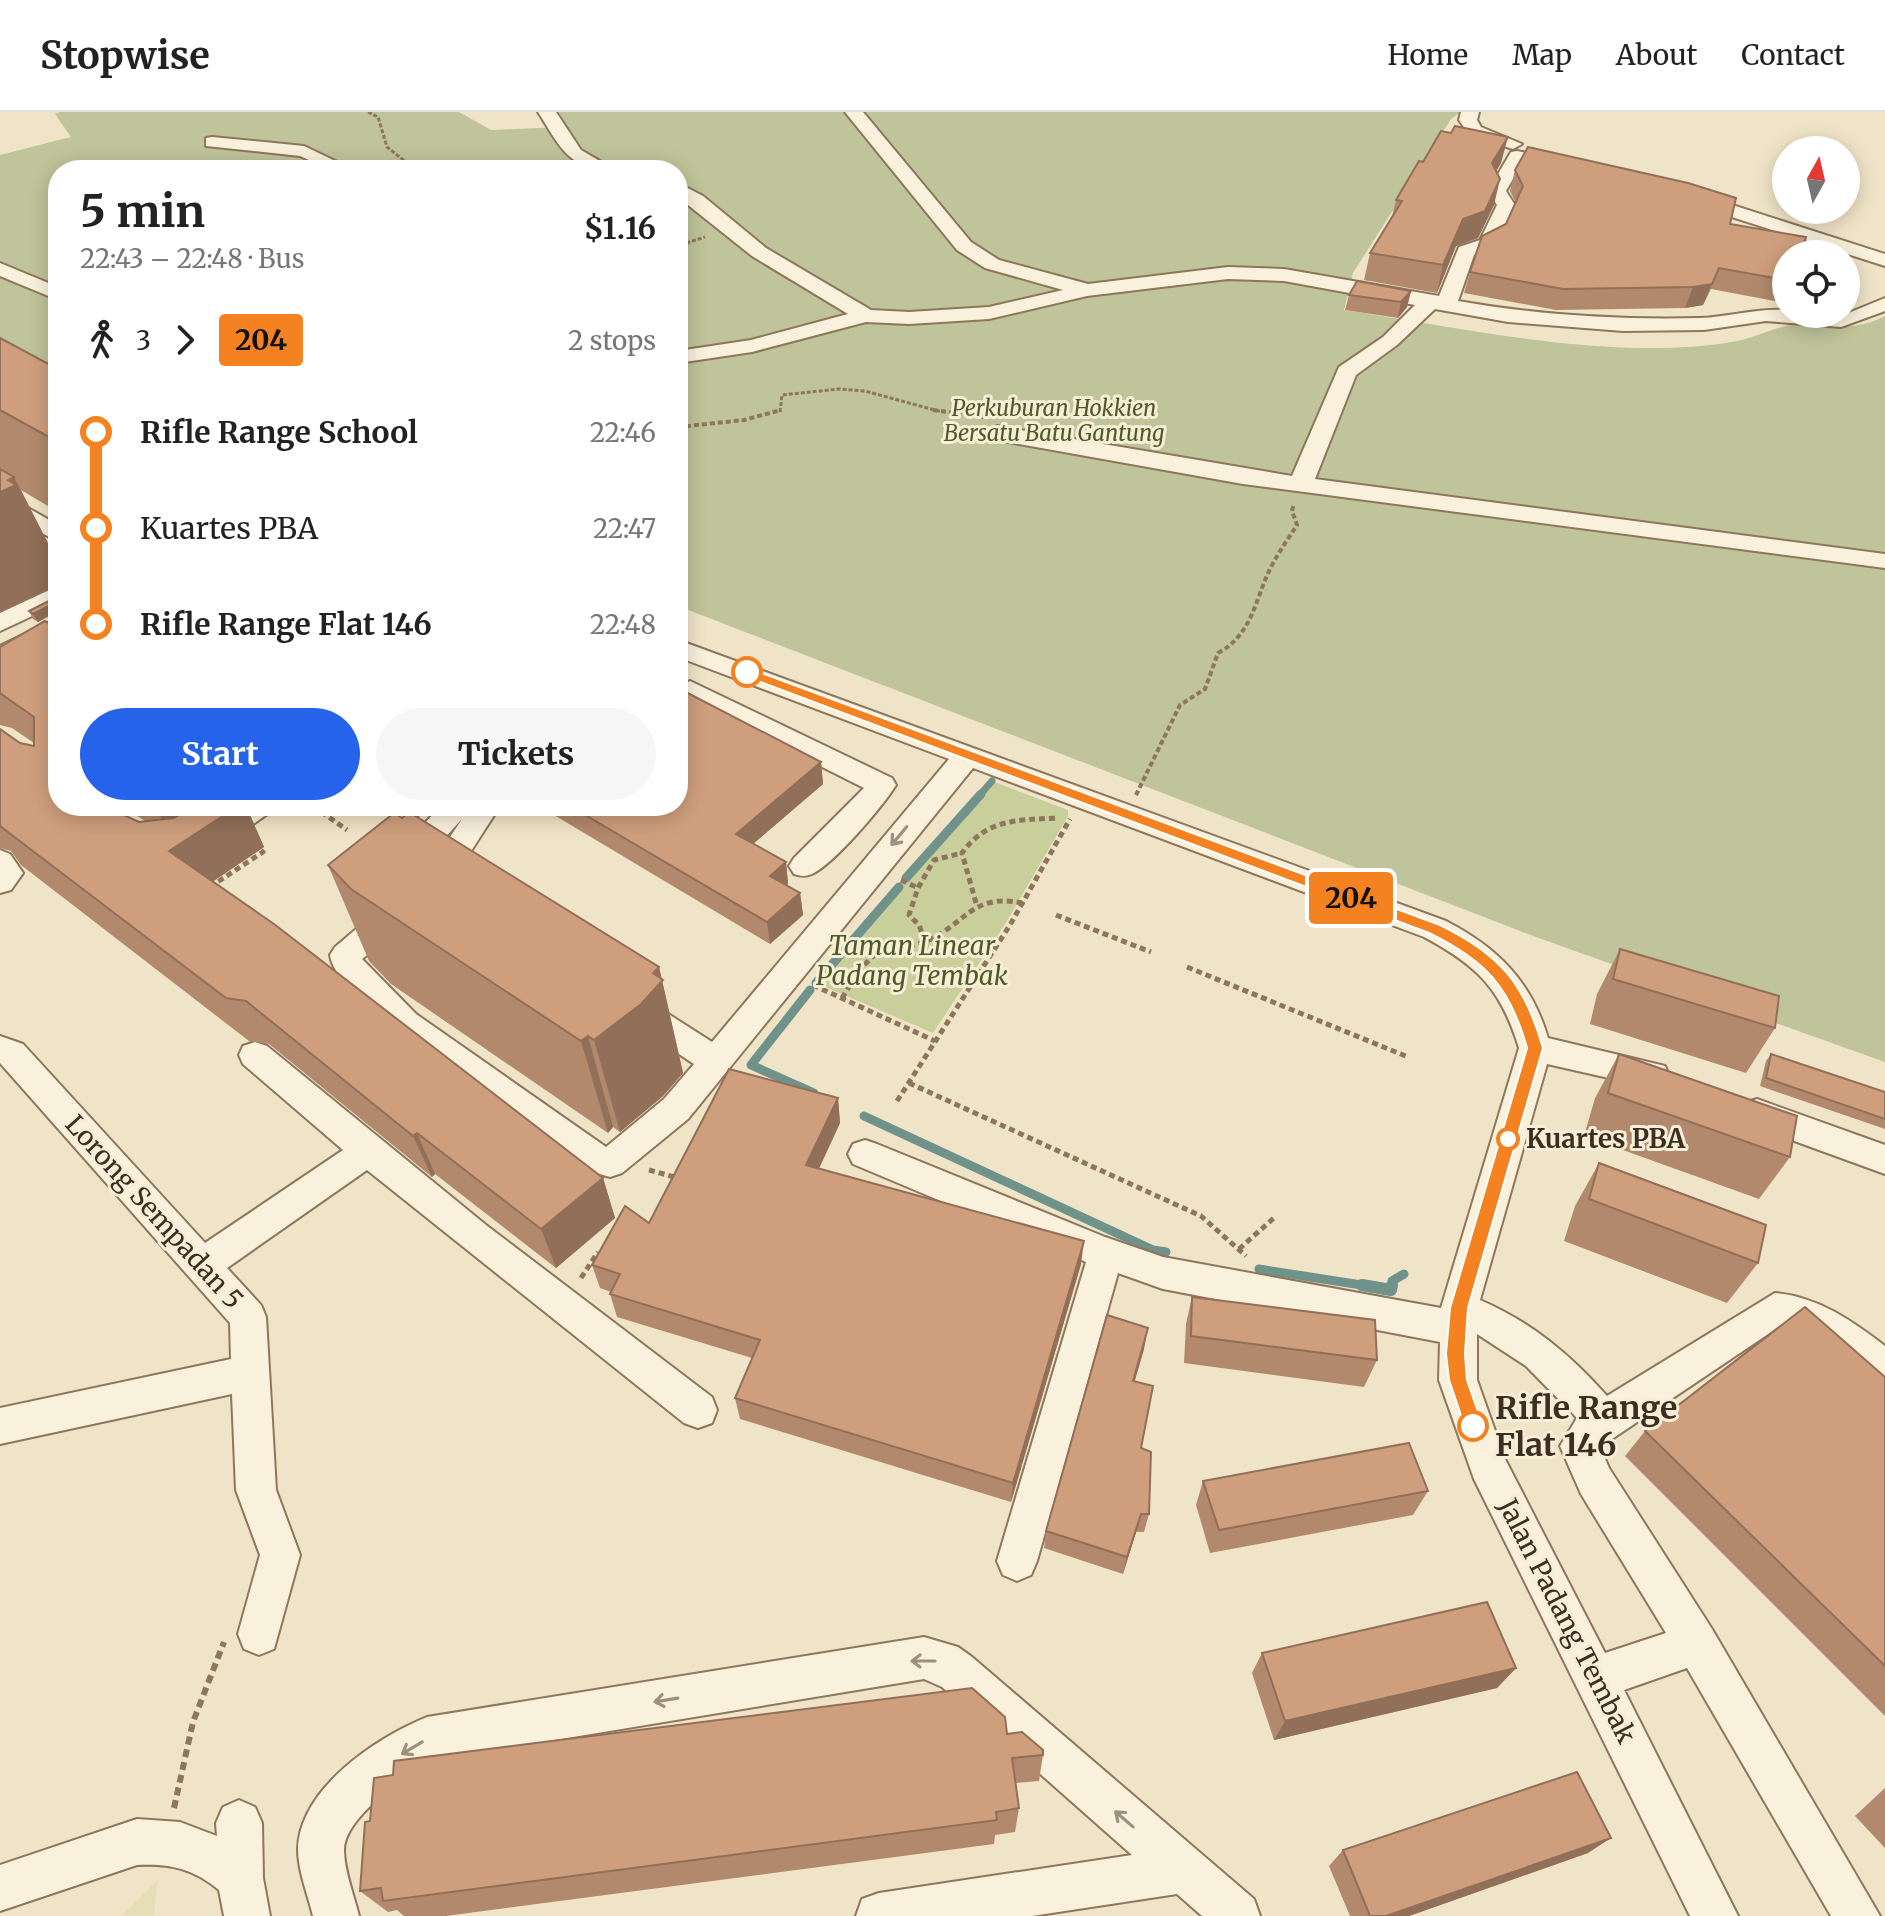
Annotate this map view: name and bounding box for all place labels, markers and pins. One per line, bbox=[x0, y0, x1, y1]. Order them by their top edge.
unlabelled marker bbox=[732, 657, 762, 687]
place label: Kuartes PBA bbox=[1526, 1122, 1686, 1155]
marker: Kuartes PBA bbox=[1497, 1128, 1519, 1150]
place label: Rifle Range Flat 146 bbox=[1495, 1388, 1677, 1465]
marker: Rifle Range Flat 146 bbox=[1458, 1411, 1488, 1441]

